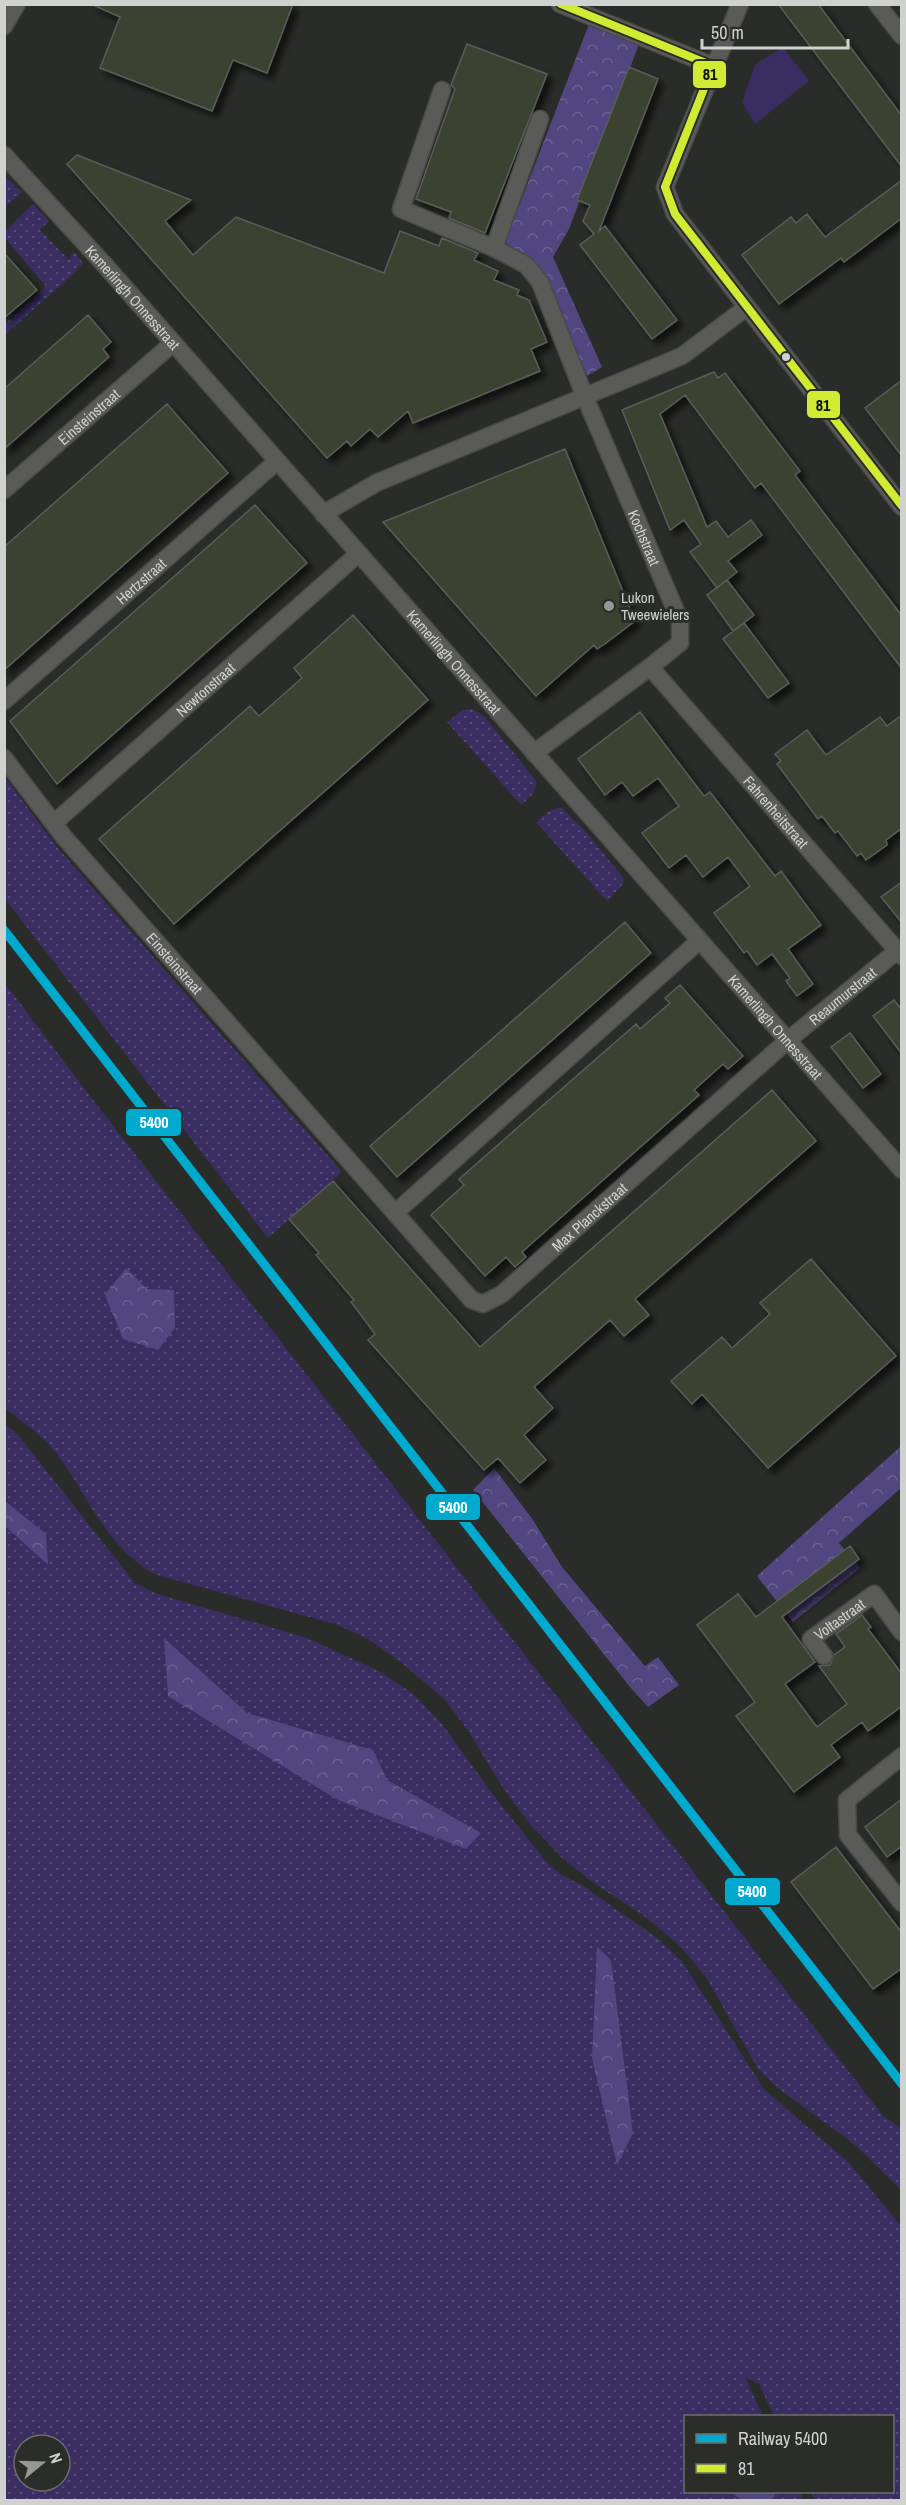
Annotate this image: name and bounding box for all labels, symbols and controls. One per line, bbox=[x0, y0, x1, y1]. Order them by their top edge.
scale bar bbox=[702, 12, 848, 50]
text: 50 m bbox=[711, 20, 744, 45]
line badge: 81 bbox=[692, 60, 727, 89]
text: 81 bbox=[703, 63, 718, 85]
street label: Kamerlingh Onnesstraat bbox=[81, 240, 185, 355]
unlabelled marker bbox=[780, 351, 792, 363]
street label: Einsteinstraat bbox=[53, 383, 124, 449]
line badge: 81 bbox=[806, 390, 841, 419]
text: 81 bbox=[816, 394, 831, 416]
street label: Kochstraat bbox=[623, 506, 666, 569]
street label: Hertzstraat bbox=[111, 553, 171, 609]
place label: Lukon Tweewielers bbox=[621, 587, 689, 625]
marker: Lukon Tweewielers bbox=[602, 599, 616, 613]
street label: Kamerlingh Onnesstraat bbox=[402, 605, 507, 719]
street label: Newtonstraat bbox=[171, 657, 240, 721]
street label: Fahrenheitstraat bbox=[739, 771, 814, 853]
street label: Einsteinstraat bbox=[142, 927, 208, 999]
street label: Reaumurstraat bbox=[804, 962, 881, 1030]
street label: Kamerlingh Onnesstraat bbox=[724, 969, 828, 1084]
line badge: 5400 bbox=[125, 1108, 182, 1137]
text: 5400 bbox=[139, 1111, 169, 1133]
street label: Max Planckstraat bbox=[547, 1177, 632, 1256]
line badge: 5400 bbox=[425, 1493, 481, 1521]
text: 5400 bbox=[438, 1496, 468, 1518]
street label: Voltastraat bbox=[809, 1593, 869, 1644]
line badge: 5400 bbox=[724, 1877, 781, 1906]
text: 5400 bbox=[737, 1880, 767, 1902]
legend bbox=[684, 2415, 894, 2493]
text: Railway 5400 bbox=[738, 2426, 827, 2451]
north arrow bbox=[12, 2433, 72, 2493]
text: N bbox=[44, 2450, 68, 2466]
text: 81 bbox=[738, 2456, 755, 2481]

